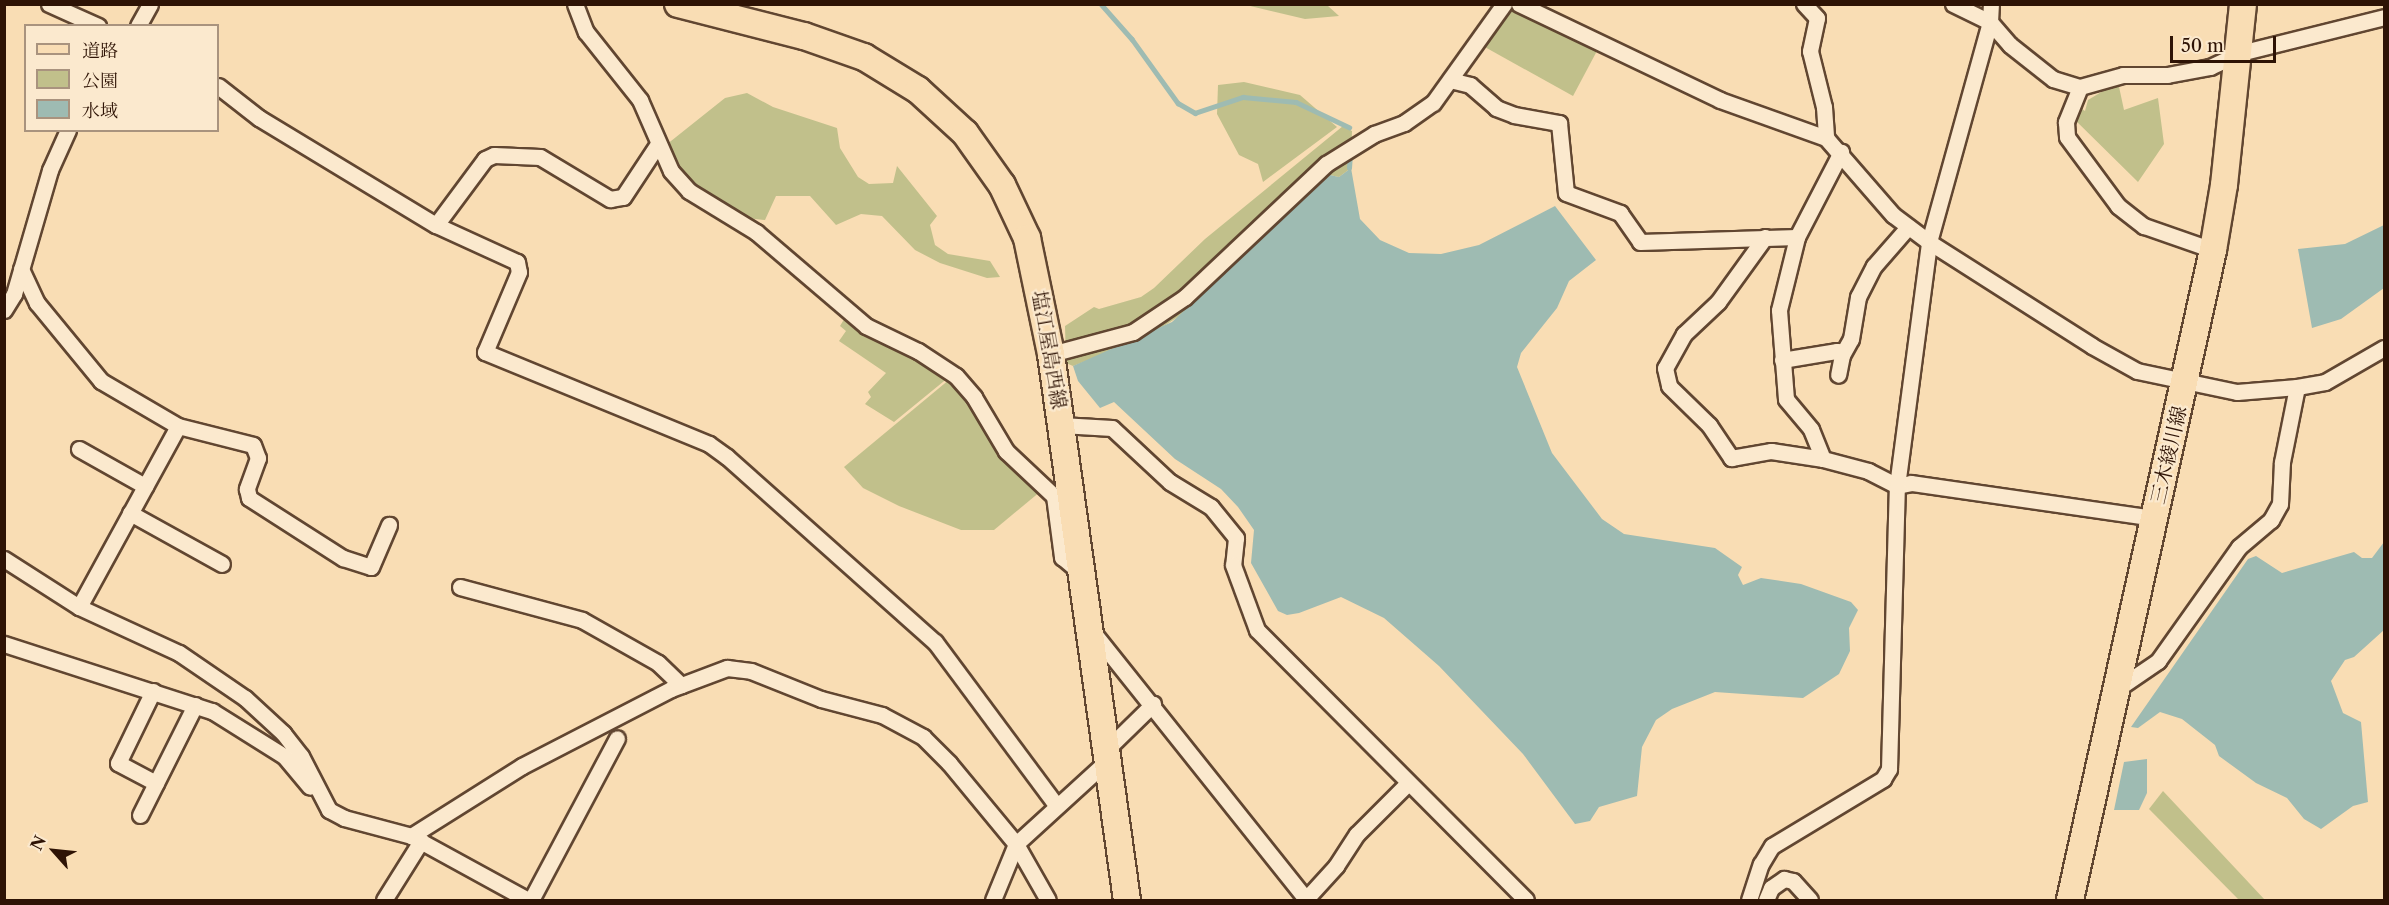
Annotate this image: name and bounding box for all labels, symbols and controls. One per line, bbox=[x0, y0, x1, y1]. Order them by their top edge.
legend bbox=[24, 24, 219, 132]
scale bar bbox=[2173, 24, 2280, 62]
text: 50 m bbox=[2181, 35, 2224, 57]
text: 道路 bbox=[82, 40, 118, 62]
text: 公園 bbox=[82, 70, 118, 92]
text: 水域 bbox=[82, 100, 118, 122]
street label: 塩江屋島西線 bbox=[1027, 289, 1071, 411]
street label: 三木綾川線 bbox=[2146, 404, 2192, 506]
north arrow bbox=[24, 821, 84, 881]
text: N bbox=[26, 832, 50, 854]

